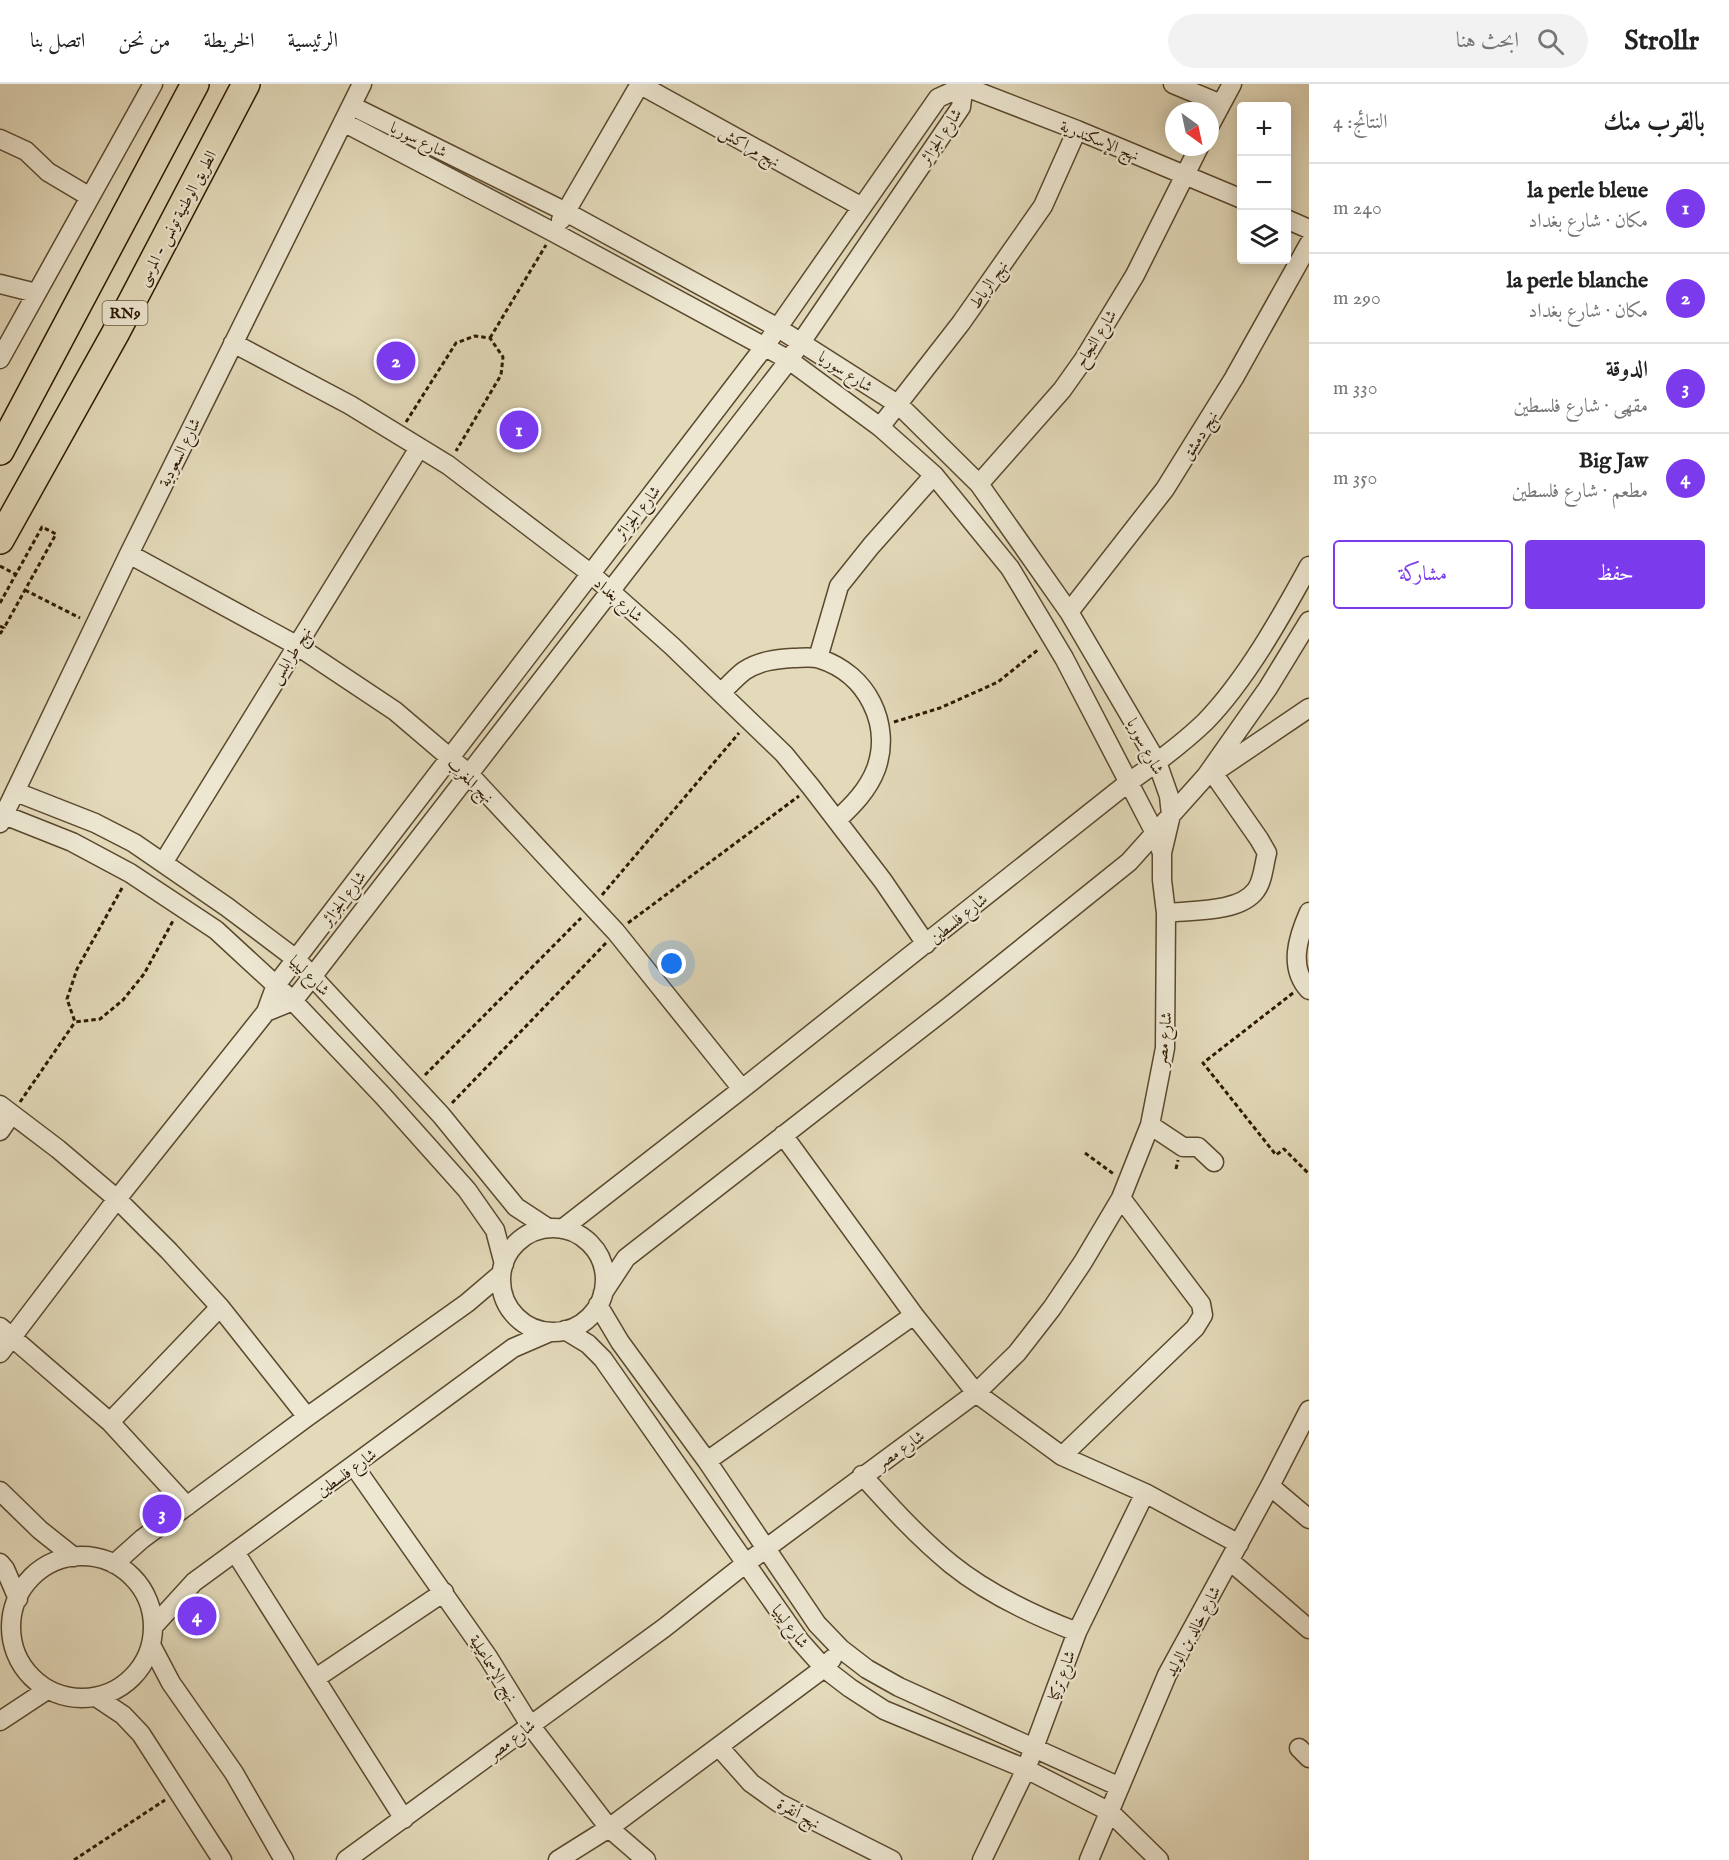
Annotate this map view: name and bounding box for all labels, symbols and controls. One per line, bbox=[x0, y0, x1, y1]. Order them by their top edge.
search box bbox=[1168, 14, 1588, 68]
text: Strollr bbox=[1624, 24, 1699, 59]
icon: search bbox=[1534, 25, 1567, 58]
text: ابحث هنا bbox=[1456, 27, 1519, 55]
text: اتصل بنا bbox=[30, 28, 85, 55]
text: من نحن bbox=[118, 28, 170, 55]
text: الخريطة bbox=[203, 28, 255, 55]
text: الرئيسية bbox=[288, 28, 338, 55]
north arrow bbox=[1165, 102, 1219, 156]
map controls bbox=[1237, 102, 1291, 264]
button: + bbox=[1237, 102, 1291, 156]
street label: شارع الجزائر bbox=[915, 105, 969, 172]
text: بالقرب منك bbox=[1603, 106, 1705, 139]
text: النتائج: 4 bbox=[1333, 110, 1388, 135]
street label: نهج الإسكندرية bbox=[1056, 117, 1142, 170]
street label: شارع سوريا bbox=[385, 118, 450, 165]
street label: نهج مراكش bbox=[714, 123, 783, 175]
street label: الطريق الوطنية تونس - المرسى bbox=[134, 148, 222, 290]
button: − bbox=[1237, 156, 1291, 210]
text: la perle bleue bbox=[1528, 177, 1648, 205]
text: 240 m bbox=[1333, 196, 1382, 221]
text: 1 bbox=[1682, 196, 1689, 221]
text: مكان · شارع بغداد bbox=[1528, 209, 1648, 234]
button: layers bbox=[1237, 210, 1291, 264]
street label: نهج الرباط bbox=[966, 257, 1016, 315]
text: la perle blanche bbox=[1507, 267, 1648, 295]
text: 290 m bbox=[1333, 286, 1381, 311]
text: 2 bbox=[1681, 286, 1690, 311]
text: مكان · شارع بغداد bbox=[1528, 299, 1648, 324]
road number: RN9 bbox=[102, 301, 148, 325]
street label: شارع النجاح bbox=[1071, 307, 1125, 373]
pin: 2 bbox=[376, 338, 416, 384]
street label: شارع سوريا bbox=[813, 348, 876, 399]
text: الدوقة bbox=[1606, 356, 1648, 384]
text: 330 m bbox=[1333, 376, 1378, 401]
text: 3 bbox=[1682, 376, 1689, 401]
text: مقهى · شارع فلسطين bbox=[1514, 394, 1648, 419]
pin: 1 bbox=[500, 408, 538, 452]
street label: نهج دمشق bbox=[1178, 408, 1226, 466]
street label: شارع السعودية bbox=[156, 415, 208, 492]
text: Big Jaw bbox=[1579, 447, 1648, 475]
text: 350 m bbox=[1333, 466, 1377, 491]
text: 4 bbox=[1681, 466, 1690, 491]
text: مطعم · شارع فلسطين bbox=[1512, 479, 1648, 504]
street label: شارع الجزائر bbox=[610, 482, 667, 547]
button: مشاركة bbox=[1333, 540, 1513, 609]
button: حفظ bbox=[1525, 540, 1705, 609]
street label: شارع بغداد bbox=[588, 574, 646, 629]
street label: نهج طرابلس bbox=[266, 624, 320, 690]
street label: شارع سوريا bbox=[1119, 715, 1167, 779]
street label: نهج المغرب bbox=[440, 754, 497, 811]
street label: شارع الجزائر bbox=[316, 868, 373, 933]
street label: شارع فلسطين bbox=[926, 890, 994, 951]
your location bbox=[657, 949, 686, 978]
street label: شارع ليبيا bbox=[283, 952, 333, 1002]
street label: شارع مصر bbox=[1152, 1011, 1180, 1070]
street label: شارع مصر bbox=[871, 1427, 930, 1477]
street label: شارع فلسطين bbox=[313, 1445, 382, 1504]
pin: 3 bbox=[142, 1492, 182, 1536]
street label: شارع خالد بن الوليد bbox=[1162, 1583, 1228, 1682]
pin: 4 bbox=[178, 1594, 216, 1639]
street label: شارع ليبيا bbox=[765, 1601, 812, 1654]
street label: نهج الإسماعيلية bbox=[461, 1632, 521, 1708]
street label: شارع تركيا bbox=[1045, 1648, 1083, 1704]
street label: شارع مصر bbox=[483, 1716, 541, 1768]
street label: نهج أنقرة bbox=[771, 1792, 825, 1837]

